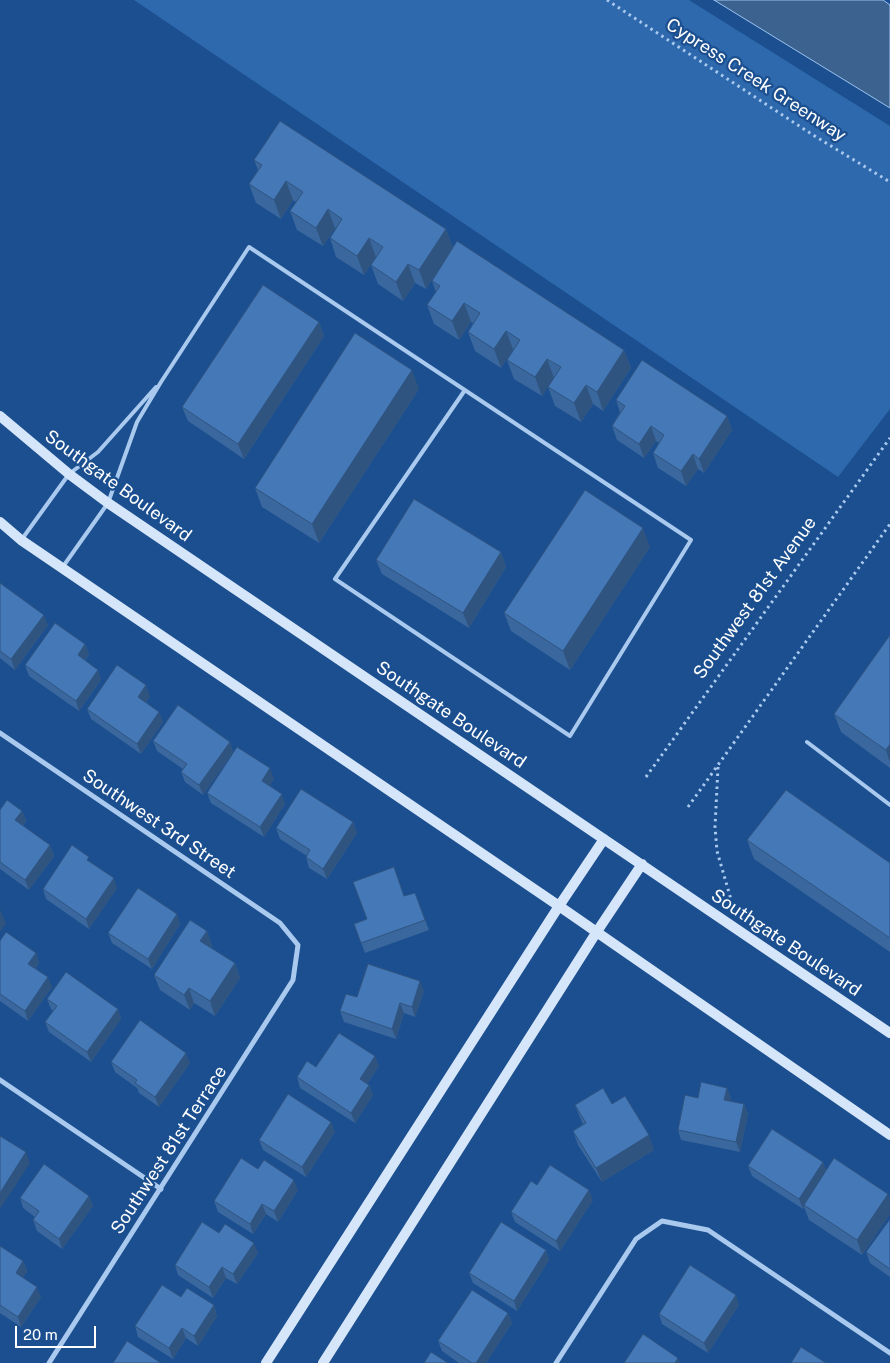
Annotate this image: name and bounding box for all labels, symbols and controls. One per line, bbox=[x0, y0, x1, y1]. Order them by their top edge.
street label: Cypress Creek Greenway bbox=[662, 14, 850, 146]
street label: Southgate Boulevard bbox=[40, 425, 196, 547]
street label: Southwest 81st Avenue bbox=[689, 513, 821, 683]
street label: Southgate Boulevard bbox=[372, 657, 530, 773]
street label: Southwest 3rd Street bbox=[78, 765, 240, 883]
street label: Southgate Boulevard bbox=[707, 885, 865, 1001]
street label: Southwest 81st Terrace bbox=[106, 1062, 232, 1238]
scale bar bbox=[18, 1316, 99, 1348]
text: 20 m bbox=[23, 1326, 58, 1343]

